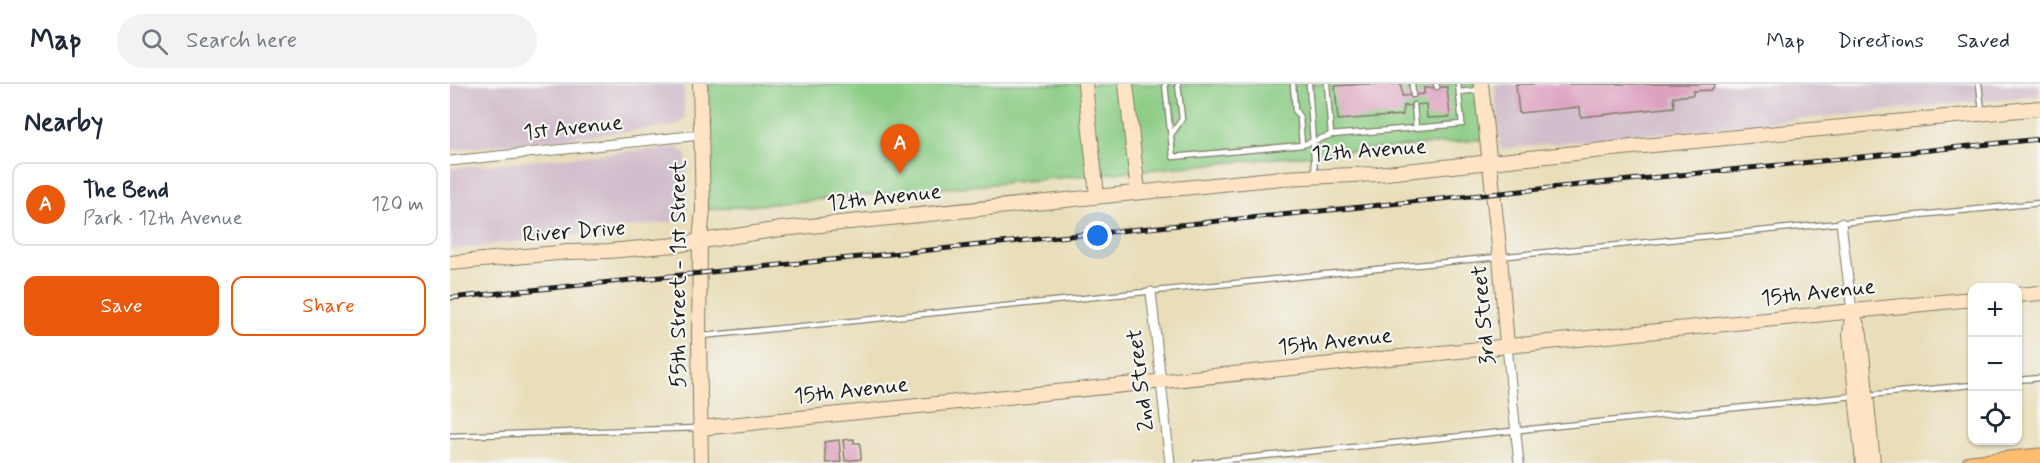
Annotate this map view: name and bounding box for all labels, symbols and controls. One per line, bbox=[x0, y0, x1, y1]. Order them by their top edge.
search box bbox=[117, 14, 537, 68]
text: Map bbox=[30, 23, 81, 60]
icon: search bbox=[138, 25, 171, 58]
text: Search here bbox=[186, 27, 297, 55]
text: Map bbox=[1766, 27, 1805, 55]
text: Directions bbox=[1838, 27, 1924, 55]
text: Saved bbox=[1957, 27, 2010, 55]
text: Nearby bbox=[24, 106, 103, 140]
street label: 1st Avenue bbox=[522, 109, 624, 147]
pin: A bbox=[880, 124, 920, 174]
street label: 12th Avenue bbox=[1311, 133, 1427, 169]
street label: 55th Street - 1st Street bbox=[665, 160, 693, 388]
text: The Bend bbox=[83, 177, 169, 205]
street label: 12th Avenue bbox=[825, 178, 943, 218]
text: A bbox=[39, 191, 52, 218]
text: 120 m bbox=[371, 191, 424, 218]
text: Park · 12th Avenue bbox=[83, 205, 243, 232]
street label: River Drive bbox=[522, 214, 626, 250]
your location bbox=[1083, 221, 1112, 250]
street label: 3rd Street bbox=[1466, 264, 1502, 366]
street label: 15th Avenue bbox=[1759, 273, 1877, 313]
button: Save bbox=[24, 276, 219, 336]
button: Share bbox=[231, 276, 426, 336]
map controls bbox=[1968, 283, 2022, 445]
button: + bbox=[1968, 283, 2022, 337]
street label: 15th Avenue bbox=[1276, 322, 1394, 362]
street label: 2nd Street bbox=[1121, 327, 1161, 433]
button: − bbox=[1968, 337, 2022, 391]
street label: 15th Avenue bbox=[792, 371, 910, 411]
button: locate bbox=[1968, 391, 2022, 445]

